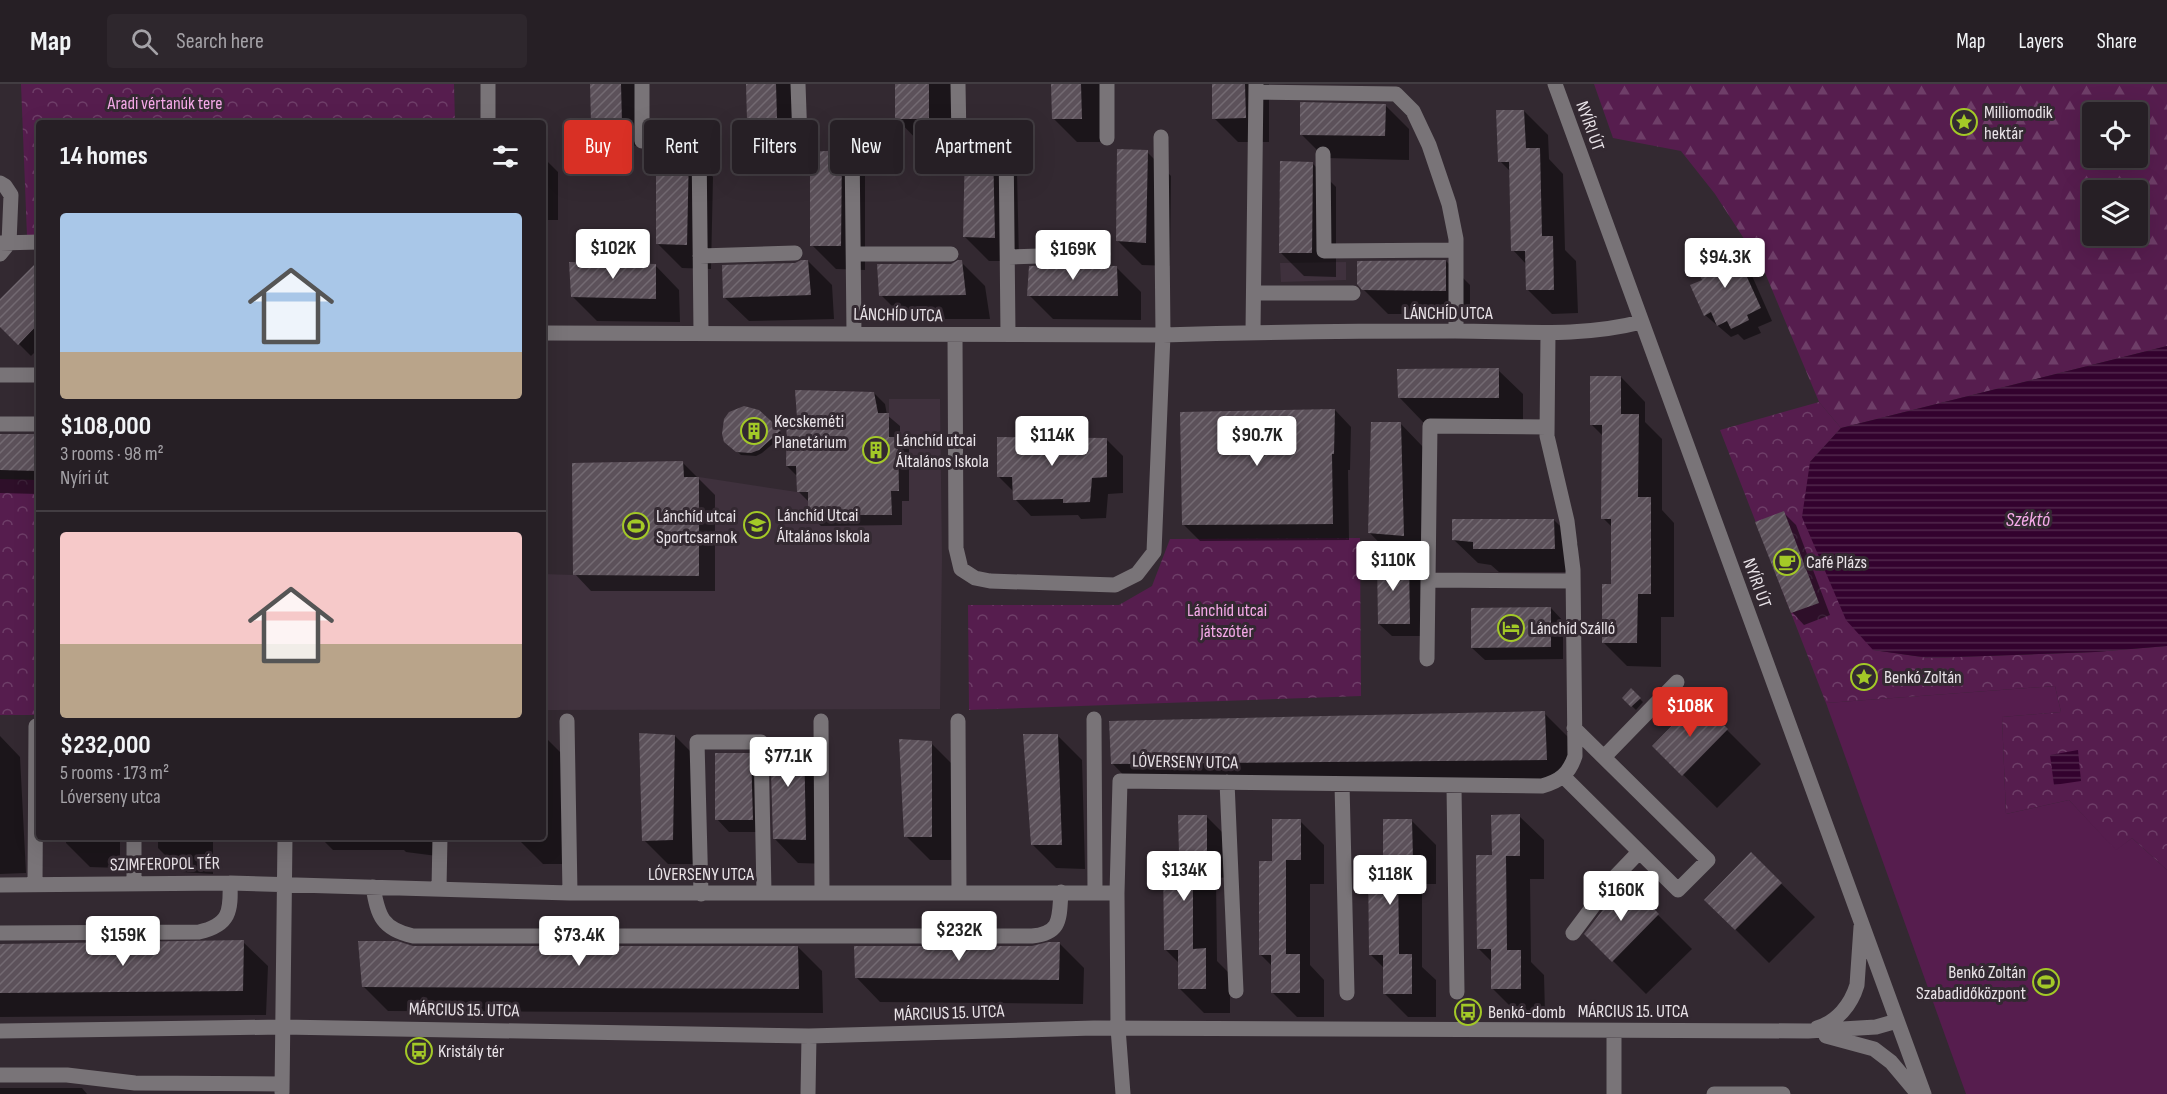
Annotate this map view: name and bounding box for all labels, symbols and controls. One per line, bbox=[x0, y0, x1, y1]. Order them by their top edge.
search box bbox=[107, 14, 527, 68]
text: Map bbox=[30, 25, 71, 58]
icon: search bbox=[128, 25, 161, 58]
text: Search here bbox=[176, 28, 264, 55]
text: Map bbox=[1956, 29, 1985, 54]
text: Layers bbox=[2018, 29, 2064, 54]
text: Share bbox=[2097, 29, 2137, 54]
park label: Aradi vértanúk tere bbox=[107, 93, 222, 114]
street label: NYÍRI ÚT bbox=[1571, 98, 1609, 154]
place label: Milliomodik hektár bbox=[1984, 102, 2053, 144]
map controls bbox=[2082, 102, 2148, 246]
button: locate bbox=[2082, 102, 2148, 168]
place icon: Milliomodik hektár bbox=[1949, 107, 1979, 137]
chip: Buy bbox=[564, 120, 632, 174]
chip: Rent bbox=[644, 120, 720, 174]
chip: Filters bbox=[732, 120, 818, 174]
chip: New bbox=[830, 120, 903, 174]
chip: Apartment bbox=[915, 120, 1033, 174]
icon: filters bbox=[489, 140, 522, 173]
text: 14 homes bbox=[60, 141, 148, 172]
button: layers bbox=[2082, 180, 2148, 246]
pin: $102K bbox=[571, 229, 655, 280]
pin: $169K bbox=[1031, 230, 1115, 281]
text: $102K bbox=[590, 236, 636, 260]
text: $169K bbox=[1050, 237, 1096, 261]
pin: $94.3K bbox=[1676, 238, 1774, 289]
text: $94.3K bbox=[1699, 245, 1751, 269]
icon: home bbox=[237, 252, 345, 360]
street label: LÁNCHÍD UTCA bbox=[1403, 303, 1493, 324]
street label: LÁNCHÍD UTCA bbox=[853, 304, 943, 326]
text: $108,000 bbox=[60, 411, 151, 442]
place label: Kecskeméti Planetárium bbox=[774, 411, 847, 453]
building icon: Kecskeméti Planetárium bbox=[739, 416, 769, 446]
pin: $114K bbox=[1010, 416, 1094, 467]
pin: $90.7K bbox=[1208, 416, 1306, 467]
text: $114K bbox=[1029, 423, 1075, 447]
text: $90.7K bbox=[1231, 423, 1283, 447]
place label: Lánchíd utcai Általános Iskola bbox=[895, 430, 989, 472]
building icon: Lánchíd utcai Általános Iskola bbox=[861, 435, 891, 465]
text: 3 rooms · 98 m² bbox=[60, 442, 164, 466]
text: Nyíri út bbox=[60, 466, 109, 490]
place label: Lánchíd Utcai Általános Iskola bbox=[776, 505, 870, 547]
place label: Lánchíd utcai Sportcsarnok bbox=[656, 506, 737, 548]
water label: Széktó bbox=[2006, 508, 2050, 532]
school or university icon: Lánchíd Utcai Általános Iskola bbox=[742, 510, 772, 540]
sports icon: Lánchíd utcai Sportcsarnok bbox=[621, 511, 651, 541]
pin: $110K bbox=[1351, 541, 1435, 592]
cafe icon: Café Plázs bbox=[1772, 547, 1802, 577]
text: $110K bbox=[1370, 548, 1416, 572]
place label: Café Plázs bbox=[1806, 552, 1867, 573]
street label: NYÍRI ÚT bbox=[1738, 555, 1776, 611]
icon: home bbox=[237, 571, 345, 679]
park label: Lánchíd utcai játszótér bbox=[1187, 600, 1267, 642]
hotel icon: Lánchíd Szálló bbox=[1496, 613, 1526, 643]
place label: Lánchíd Szálló bbox=[1530, 618, 1615, 639]
place icon: Benkó Zoltán bbox=[1849, 662, 1879, 692]
place label: Benkó Zoltán bbox=[1884, 667, 1962, 688]
pin: $108K bbox=[1648, 687, 1732, 738]
text: $108K bbox=[1667, 694, 1713, 718]
text: $232,000 bbox=[60, 730, 151, 761]
pin: $77.1K bbox=[739, 737, 837, 788]
text: $77.1K bbox=[764, 744, 812, 768]
street label: LÓVERSENY UTCA bbox=[1132, 751, 1238, 773]
text: 5 rooms · 173 m² bbox=[60, 761, 169, 785]
text: Lóverseny utca bbox=[60, 785, 161, 809]
pin: $134K bbox=[1142, 851, 1226, 902]
street label: SZIMFEROPOL TÉR bbox=[110, 853, 220, 875]
pin: $118K bbox=[1348, 855, 1432, 906]
text: $134K bbox=[1161, 858, 1207, 882]
text: $118K bbox=[1367, 862, 1413, 886]
street label: LÓVERSENY UTCA bbox=[648, 864, 754, 885]
pin: $160K bbox=[1579, 871, 1663, 922]
text: $160K bbox=[1598, 878, 1644, 902]
pin: $232K bbox=[917, 911, 1001, 962]
pin: $159K bbox=[81, 916, 165, 967]
pin: $73.4K bbox=[530, 916, 628, 967]
text: $232K bbox=[936, 918, 982, 942]
text: $159K bbox=[100, 923, 146, 947]
text: $73.4K bbox=[553, 923, 605, 947]
place label: Benkó Zoltán Szabadidőközpont bbox=[1916, 962, 2027, 1004]
sports icon: Benkó Zoltán Szabadidőközpont bbox=[2031, 967, 2061, 997]
bus stop icon: Benkó-domb bbox=[1453, 997, 1483, 1027]
street label: MÁRCIUS 15. UTCA bbox=[409, 999, 520, 1021]
street label: MÁRCIUS 15. UTCA bbox=[893, 1001, 1005, 1025]
street label: MÁRCIUS 15. UTCA bbox=[1578, 1001, 1689, 1022]
place label: Benkó-domb bbox=[1488, 1002, 1566, 1023]
bus stop icon: Kristály tér bbox=[404, 1036, 434, 1066]
place label: Kristály tér bbox=[438, 1041, 504, 1062]

